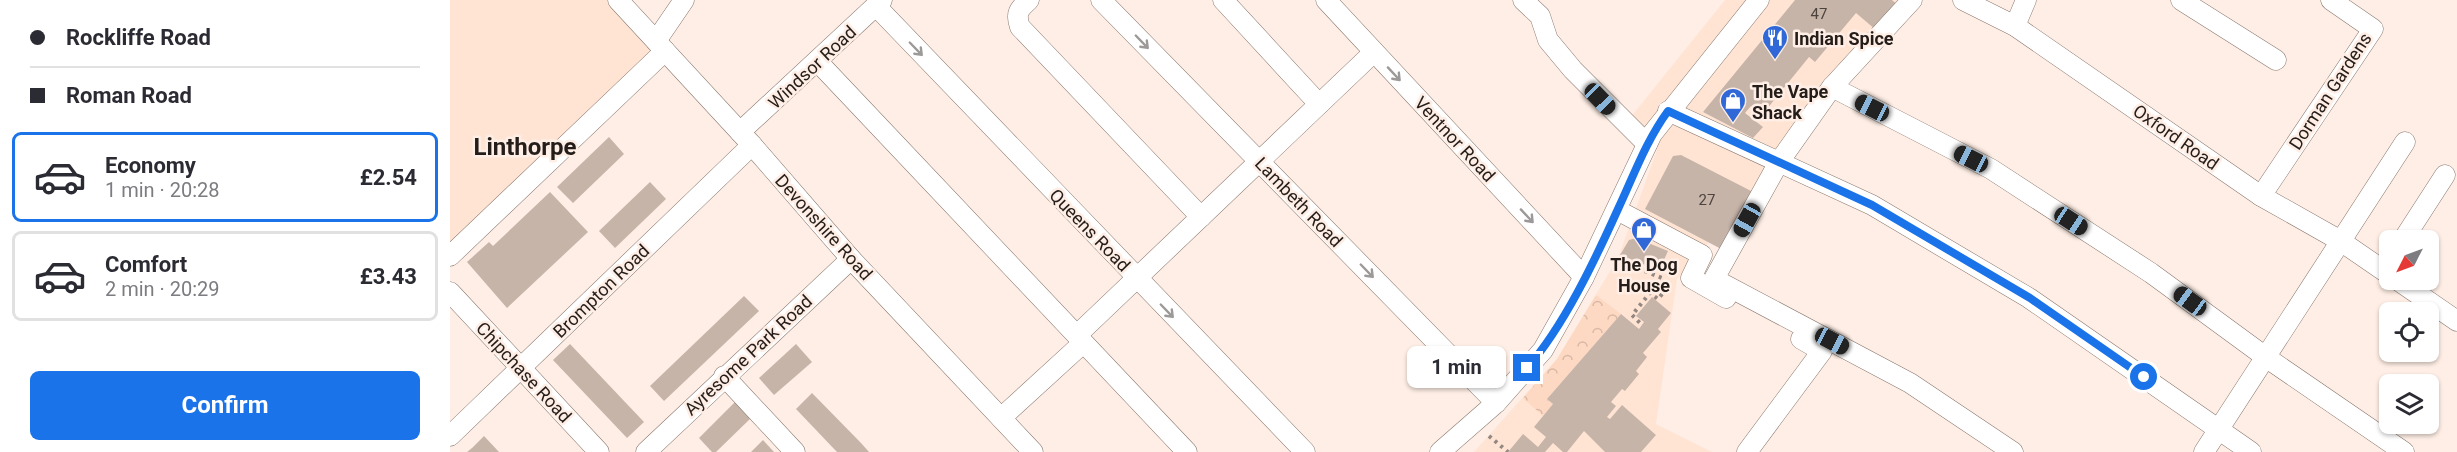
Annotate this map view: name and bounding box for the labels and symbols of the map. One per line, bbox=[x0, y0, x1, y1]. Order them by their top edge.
house number: 47 bbox=[1811, 5, 1827, 23]
street label: Windsor Road bbox=[764, 21, 860, 113]
restaurant icon: Indian Spice bbox=[1760, 23, 1790, 61]
place label: Indian Spice bbox=[1794, 28, 1894, 49]
street label: Dorman Gardens bbox=[2284, 29, 2376, 153]
one-way arrow bbox=[1135, 34, 1149, 49]
one-way arrow bbox=[909, 41, 924, 56]
one-way arrow bbox=[1387, 66, 1401, 81]
car bbox=[1581, 80, 1619, 118]
place label: The Vape Shack bbox=[1752, 81, 1829, 123]
shop icon: The Vape Shack bbox=[1718, 86, 1748, 124]
street label: Ventnor Road bbox=[1410, 92, 1500, 186]
car bbox=[1852, 92, 1892, 124]
street label: Oxford Road bbox=[2129, 100, 2223, 174]
district label: Linthorpe bbox=[473, 133, 577, 161]
car bbox=[1951, 143, 1991, 175]
street label: Lambeth Road bbox=[1251, 153, 1347, 251]
street label: Devonshire Road bbox=[771, 170, 877, 284]
street label: Queens Road bbox=[1045, 184, 1135, 276]
house number: 27 bbox=[1699, 191, 1715, 209]
car bbox=[1730, 200, 1764, 240]
car bbox=[2051, 204, 2091, 238]
one-way arrow bbox=[1520, 208, 1534, 223]
shop icon: The Dog House bbox=[1629, 215, 1659, 253]
north arrow bbox=[2379, 230, 2439, 290]
street label: Brompton Road bbox=[549, 240, 653, 342]
place label: The Dog House bbox=[1610, 254, 1678, 296]
one-way arrow bbox=[1359, 264, 1374, 279]
car bbox=[2170, 283, 2210, 319]
street label: Ayresome Park Road bbox=[680, 290, 816, 420]
one-way arrow bbox=[1160, 303, 1175, 318]
street label: Chipchase Road bbox=[472, 317, 576, 427]
car bbox=[1812, 325, 1852, 357]
callout: 1 min bbox=[1407, 347, 1506, 389]
route end bbox=[1513, 354, 1540, 381]
route start bbox=[2130, 363, 2157, 390]

